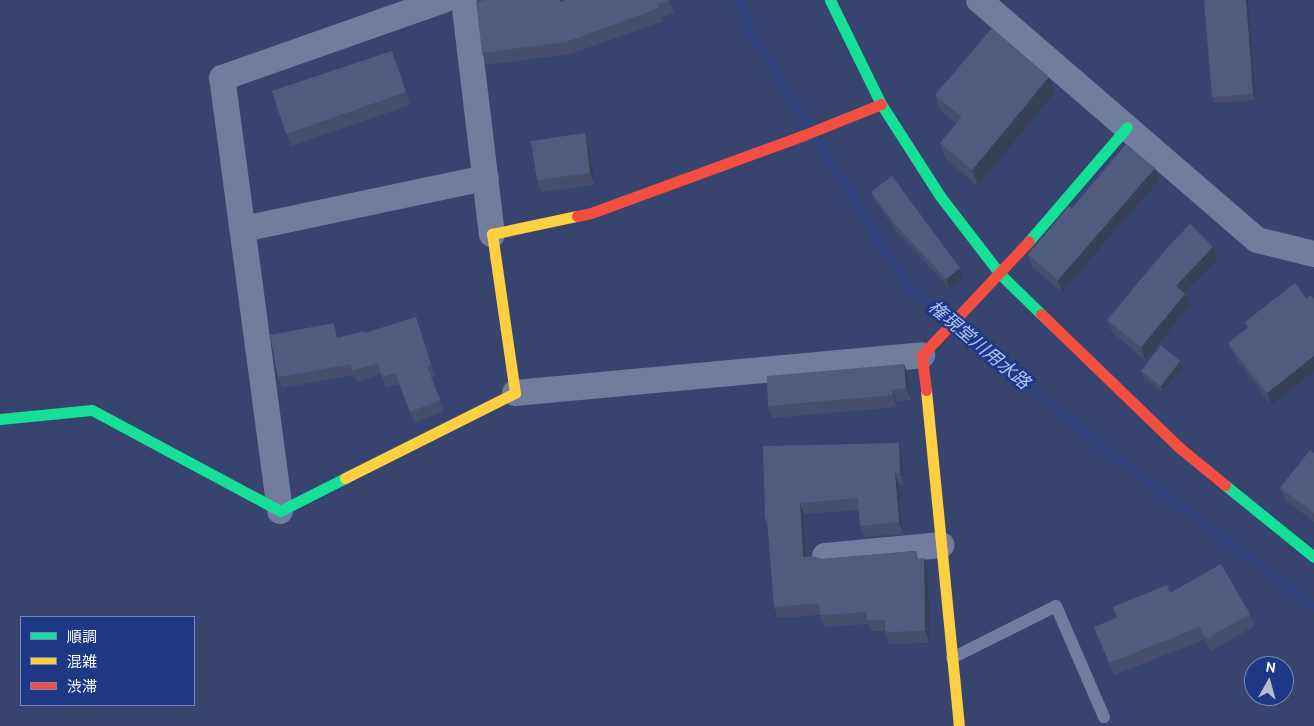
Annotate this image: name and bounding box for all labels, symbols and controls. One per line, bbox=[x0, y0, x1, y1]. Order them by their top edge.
water label: 権現堂川用水路 bbox=[924, 296, 1034, 394]
legend bbox=[20, 616, 195, 706]
text: 順調 bbox=[67, 628, 97, 646]
text: 混雑 bbox=[67, 653, 97, 671]
north arrow bbox=[1244, 656, 1294, 706]
text: N bbox=[1265, 658, 1277, 677]
text: 渋滞 bbox=[67, 678, 97, 696]

